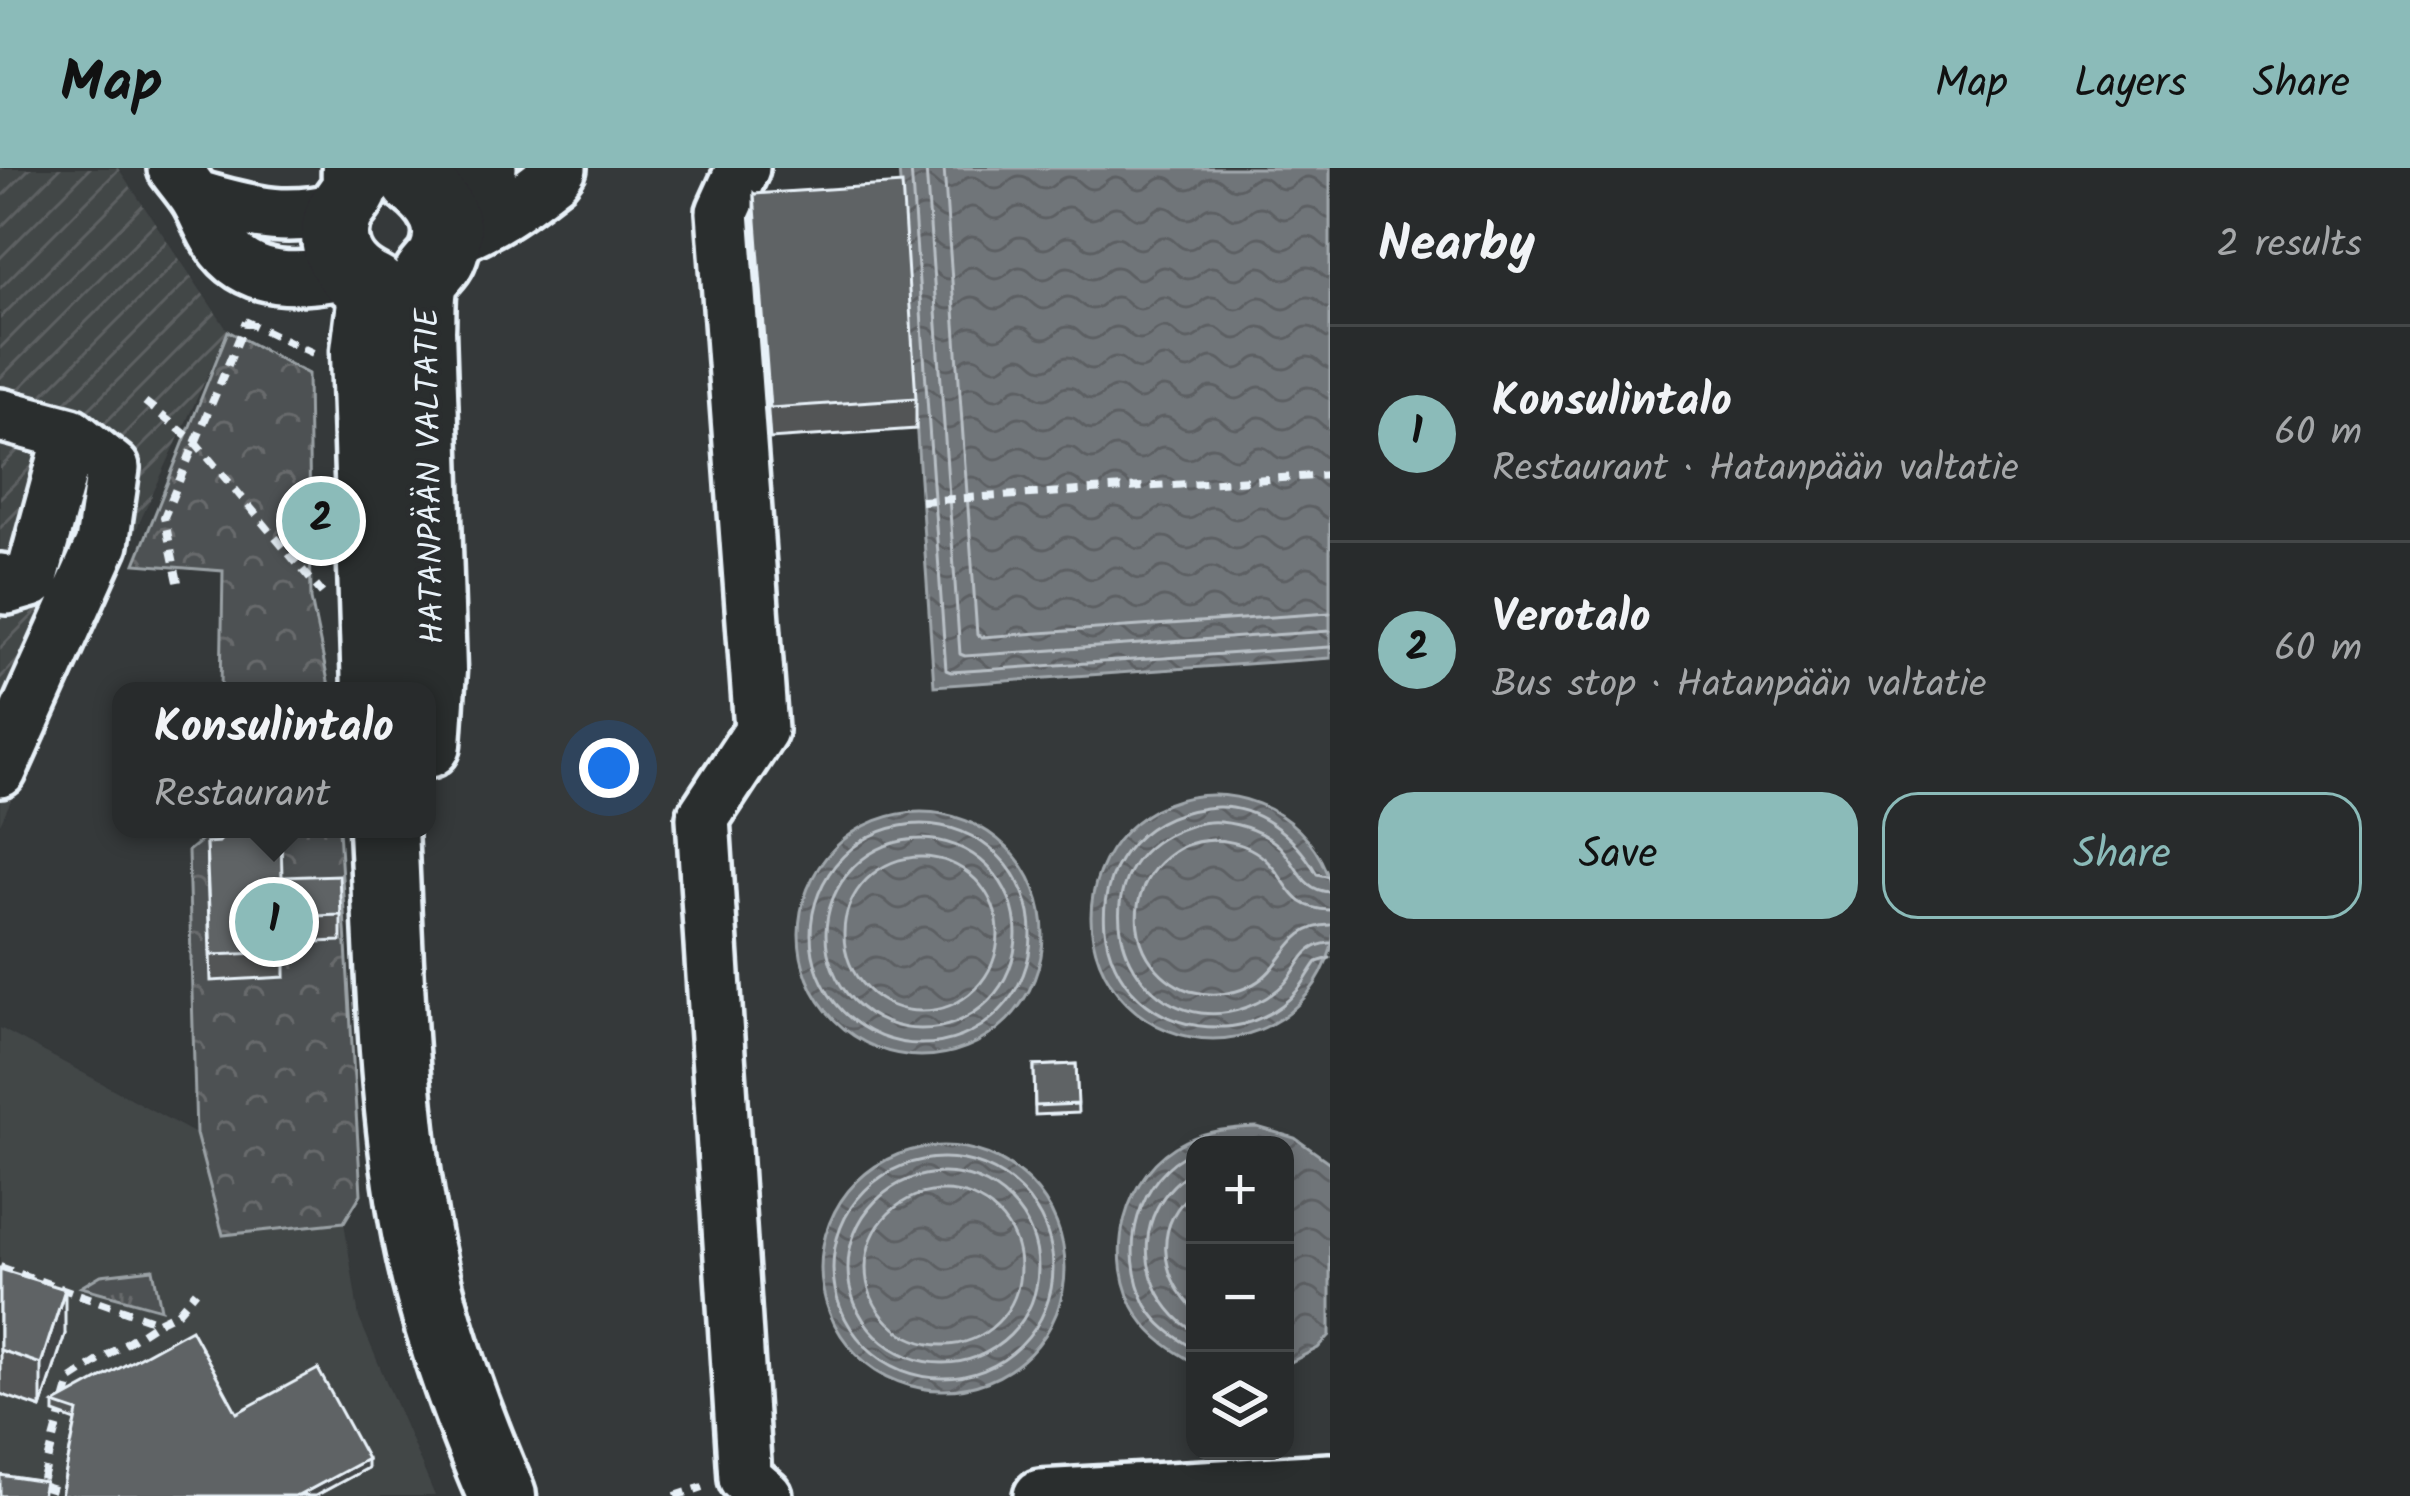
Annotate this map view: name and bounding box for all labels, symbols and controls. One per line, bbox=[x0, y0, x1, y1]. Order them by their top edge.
text: Map bbox=[60, 39, 163, 130]
text: Map bbox=[1935, 51, 2008, 118]
text: Layers bbox=[2074, 51, 2187, 118]
text: Share bbox=[2253, 51, 2350, 118]
text: Nearby bbox=[1378, 206, 1535, 287]
text: 2 results bbox=[2217, 215, 2362, 277]
street label: HATANPÄÄN VALTATIE bbox=[402, 307, 461, 645]
text: Konsulintalo bbox=[1492, 367, 1732, 439]
text: 1 bbox=[1411, 403, 1423, 465]
text: 60 m bbox=[2274, 403, 2362, 465]
text: Restaurant · Hatanpään valtatie bbox=[1492, 439, 2019, 501]
pin: 2 bbox=[282, 476, 360, 566]
text: Verotalo bbox=[1492, 583, 1650, 655]
text: 2 bbox=[1406, 619, 1428, 681]
text: 60 m bbox=[2274, 619, 2362, 681]
text: Bus stop · Hatanpään valtatie bbox=[1492, 655, 1986, 717]
popup bbox=[112, 682, 436, 838]
text: Konsulintalo bbox=[154, 693, 394, 765]
your location bbox=[579, 738, 639, 798]
text: Restaurant bbox=[154, 765, 330, 827]
button: Save bbox=[1378, 792, 1858, 919]
button: Share bbox=[1882, 792, 2362, 919]
pin: 1 bbox=[235, 877, 313, 967]
map controls bbox=[1186, 1136, 1294, 1460]
button: + bbox=[1186, 1136, 1294, 1244]
button: − bbox=[1186, 1244, 1294, 1352]
button: layers bbox=[1186, 1352, 1294, 1460]

